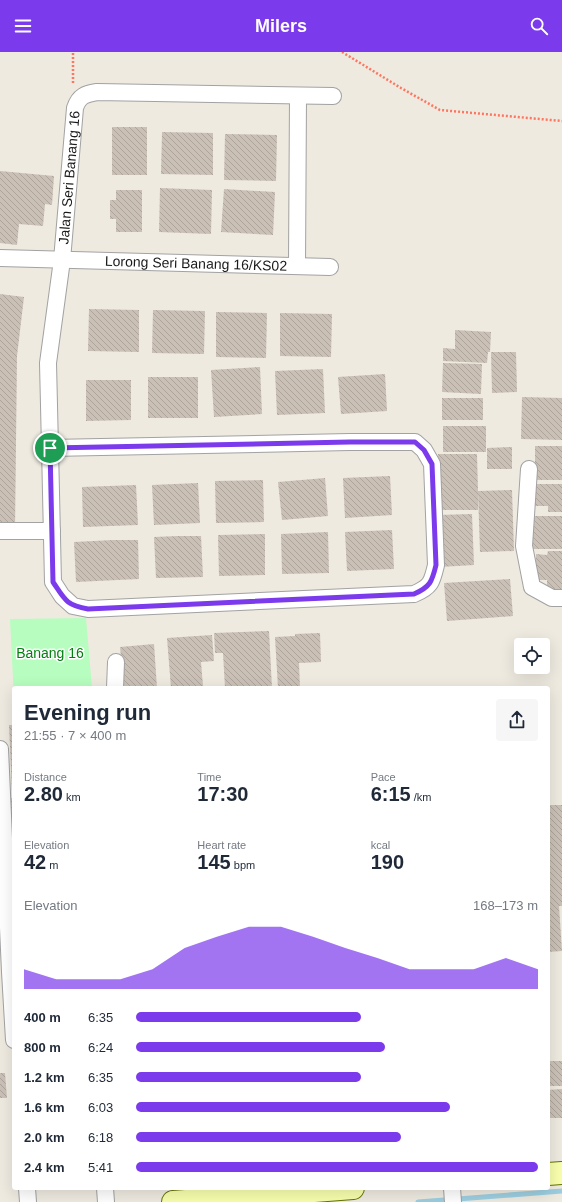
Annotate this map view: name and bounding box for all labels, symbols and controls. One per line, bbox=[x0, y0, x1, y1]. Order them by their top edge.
icon: menu bbox=[12, 15, 34, 37]
icon: search bbox=[528, 15, 550, 37]
text: Milers bbox=[255, 16, 307, 36]
street label: Jalan Seri Banang 16 bbox=[55, 110, 83, 245]
street label: Lorong Seri Banang 16/KS02 bbox=[105, 253, 287, 274]
pin bbox=[33, 431, 67, 465]
icon: arrive bbox=[39, 437, 61, 459]
map controls bbox=[514, 638, 550, 674]
button: locate bbox=[514, 638, 550, 674]
park label: Banang 16 bbox=[16, 645, 84, 661]
button: share bbox=[496, 699, 538, 741]
text: Evening run bbox=[24, 700, 151, 725]
text: 21:55 · 7 × 400 m bbox=[24, 728, 126, 743]
text: Distance bbox=[24, 771, 67, 783]
text: Time bbox=[197, 771, 221, 783]
text: Pace bbox=[371, 771, 396, 783]
text: 2.80 bbox=[24, 783, 63, 805]
text: 17:30 bbox=[197, 783, 248, 805]
text: 6:15 bbox=[371, 783, 411, 805]
text: km bbox=[63, 791, 81, 803]
text: /km bbox=[411, 791, 431, 803]
text: Elevation bbox=[24, 839, 69, 851]
text: Heart rate bbox=[197, 839, 246, 851]
text: kcal bbox=[371, 839, 390, 851]
text: 42 bbox=[24, 851, 46, 873]
text: 145 bbox=[197, 851, 231, 873]
text: 190 bbox=[371, 851, 404, 873]
text: m bbox=[46, 859, 58, 871]
text: bpm bbox=[231, 859, 255, 871]
text: Elevation bbox=[24, 898, 77, 913]
text: 168–173 m bbox=[473, 898, 538, 913]
text: 400 m bbox=[24, 1010, 61, 1025]
text: 6:35 bbox=[88, 1010, 113, 1025]
text: 800 m bbox=[24, 1040, 61, 1055]
text: 6:24 bbox=[88, 1040, 113, 1055]
text: 1.2 km bbox=[24, 1070, 64, 1085]
text: 6:35 bbox=[88, 1070, 113, 1085]
text: 1.6 km bbox=[24, 1100, 64, 1115]
text: 6:03 bbox=[88, 1100, 113, 1115]
text: 2.0 km bbox=[24, 1130, 64, 1145]
text: 6:18 bbox=[88, 1130, 113, 1145]
text: 2.4 km bbox=[24, 1160, 64, 1175]
text: 5:41 bbox=[88, 1160, 113, 1175]

